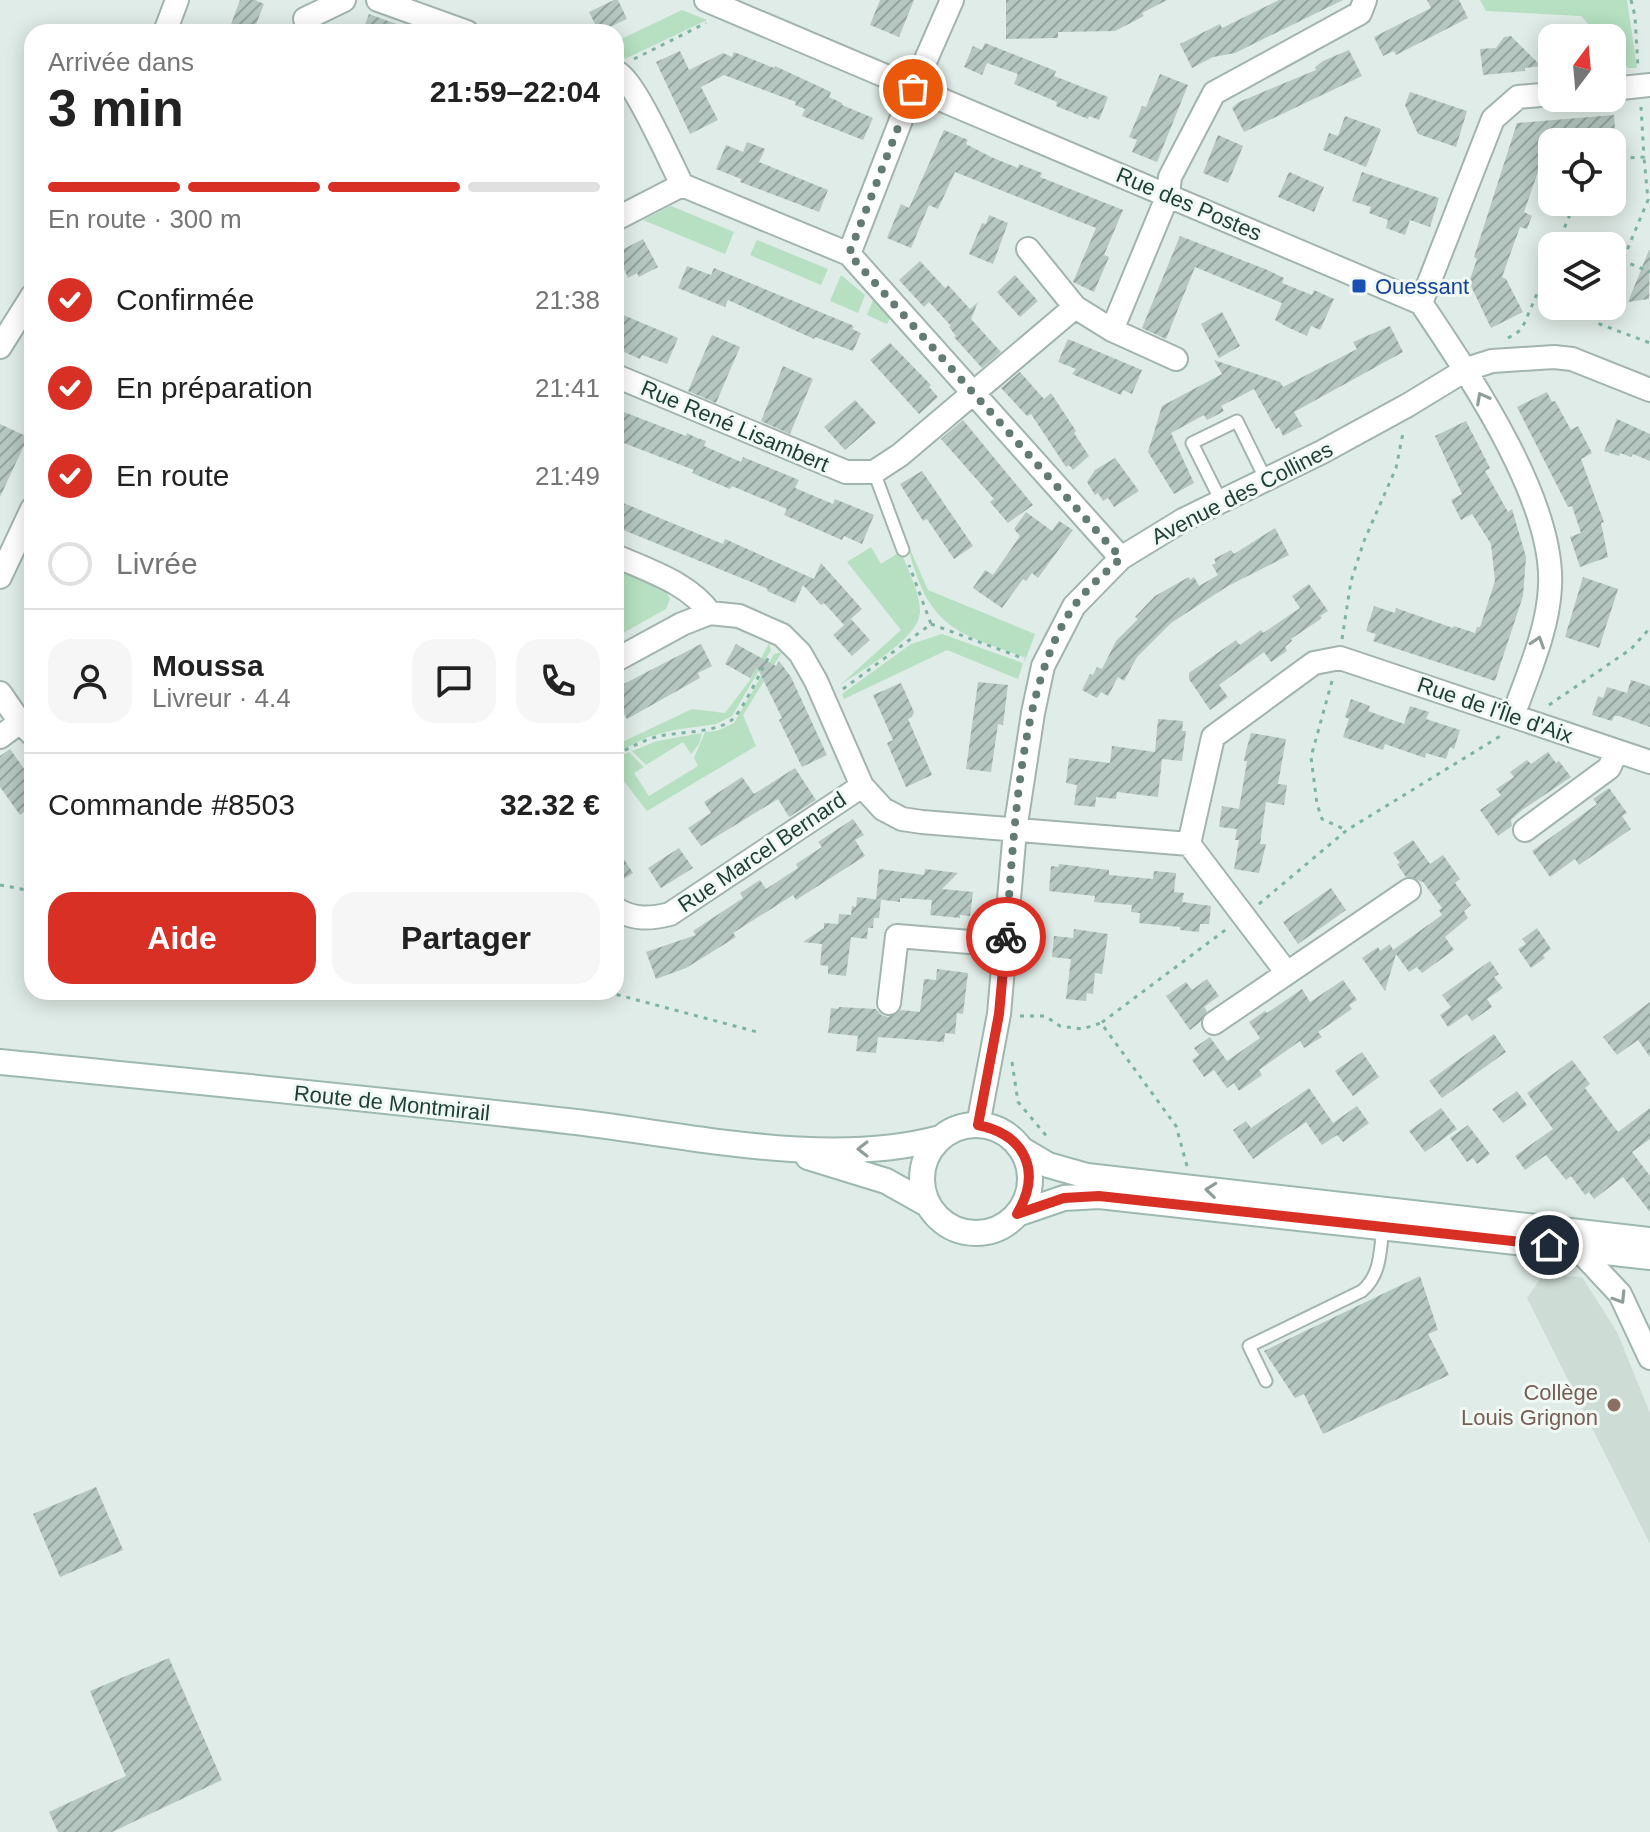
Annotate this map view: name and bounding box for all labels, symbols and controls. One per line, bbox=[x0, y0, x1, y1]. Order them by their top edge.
north arrow bbox=[1538, 24, 1626, 112]
map controls bbox=[1538, 24, 1626, 320]
text: Arrivée dans bbox=[48, 47, 194, 77]
pin bbox=[879, 55, 947, 123]
icon: bag bbox=[891, 67, 935, 111]
text: 21:59–22:04 bbox=[430, 75, 600, 108]
text: 3 min bbox=[48, 79, 184, 137]
button: locate bbox=[1538, 128, 1626, 216]
street label: Rue des Postes bbox=[1113, 162, 1265, 246]
text: En route · 300 m bbox=[48, 204, 242, 234]
button: layers bbox=[1538, 232, 1626, 320]
place label: Ouessant bbox=[1375, 274, 1469, 299]
marker: Ouessant bbox=[1350, 277, 1368, 295]
icon: check bbox=[48, 278, 92, 322]
text: Confirmée bbox=[116, 283, 254, 316]
text: 21:38 bbox=[535, 285, 600, 315]
icon: check bbox=[48, 366, 92, 410]
text: En préparation bbox=[116, 371, 313, 404]
text: 21:41 bbox=[535, 373, 600, 403]
street label: Rue René Lisambert bbox=[637, 375, 833, 477]
one-way arrow bbox=[1476, 392, 1491, 406]
street label: Avenue des Collines bbox=[1147, 436, 1337, 550]
icon: check bbox=[48, 454, 92, 498]
text: En route bbox=[116, 459, 229, 492]
text: 21:49 bbox=[535, 461, 600, 491]
text: Livrée bbox=[116, 547, 198, 580]
one-way arrow bbox=[1529, 636, 1545, 649]
button: person bbox=[48, 639, 132, 723]
button: chat bbox=[412, 639, 496, 723]
button: phone bbox=[516, 639, 600, 723]
text: Moussa bbox=[152, 649, 264, 682]
street label: Rue de l'Île d'Aix bbox=[1414, 672, 1576, 748]
text: Livreur · 4.4 bbox=[152, 683, 291, 713]
street label: Rue Marcel Bernard bbox=[673, 787, 851, 917]
text: Commande #8503 bbox=[48, 788, 295, 821]
text: 32.32 € bbox=[500, 788, 600, 821]
button: Aide bbox=[48, 892, 316, 984]
button: Partager bbox=[332, 892, 600, 984]
courier bbox=[966, 897, 1046, 977]
icon: bike bbox=[984, 915, 1028, 959]
street label: Route de Montmirail bbox=[293, 1080, 491, 1126]
one-way arrow bbox=[856, 1140, 869, 1158]
one-way arrow bbox=[1204, 1181, 1217, 1198]
pin bbox=[1515, 1211, 1583, 1279]
icon: home bbox=[1527, 1223, 1571, 1267]
one-way arrow bbox=[1611, 1290, 1626, 1304]
place label: Collège Louis Grignon bbox=[1461, 1380, 1598, 1430]
marker: Collège Louis Grignon bbox=[1605, 1396, 1623, 1414]

